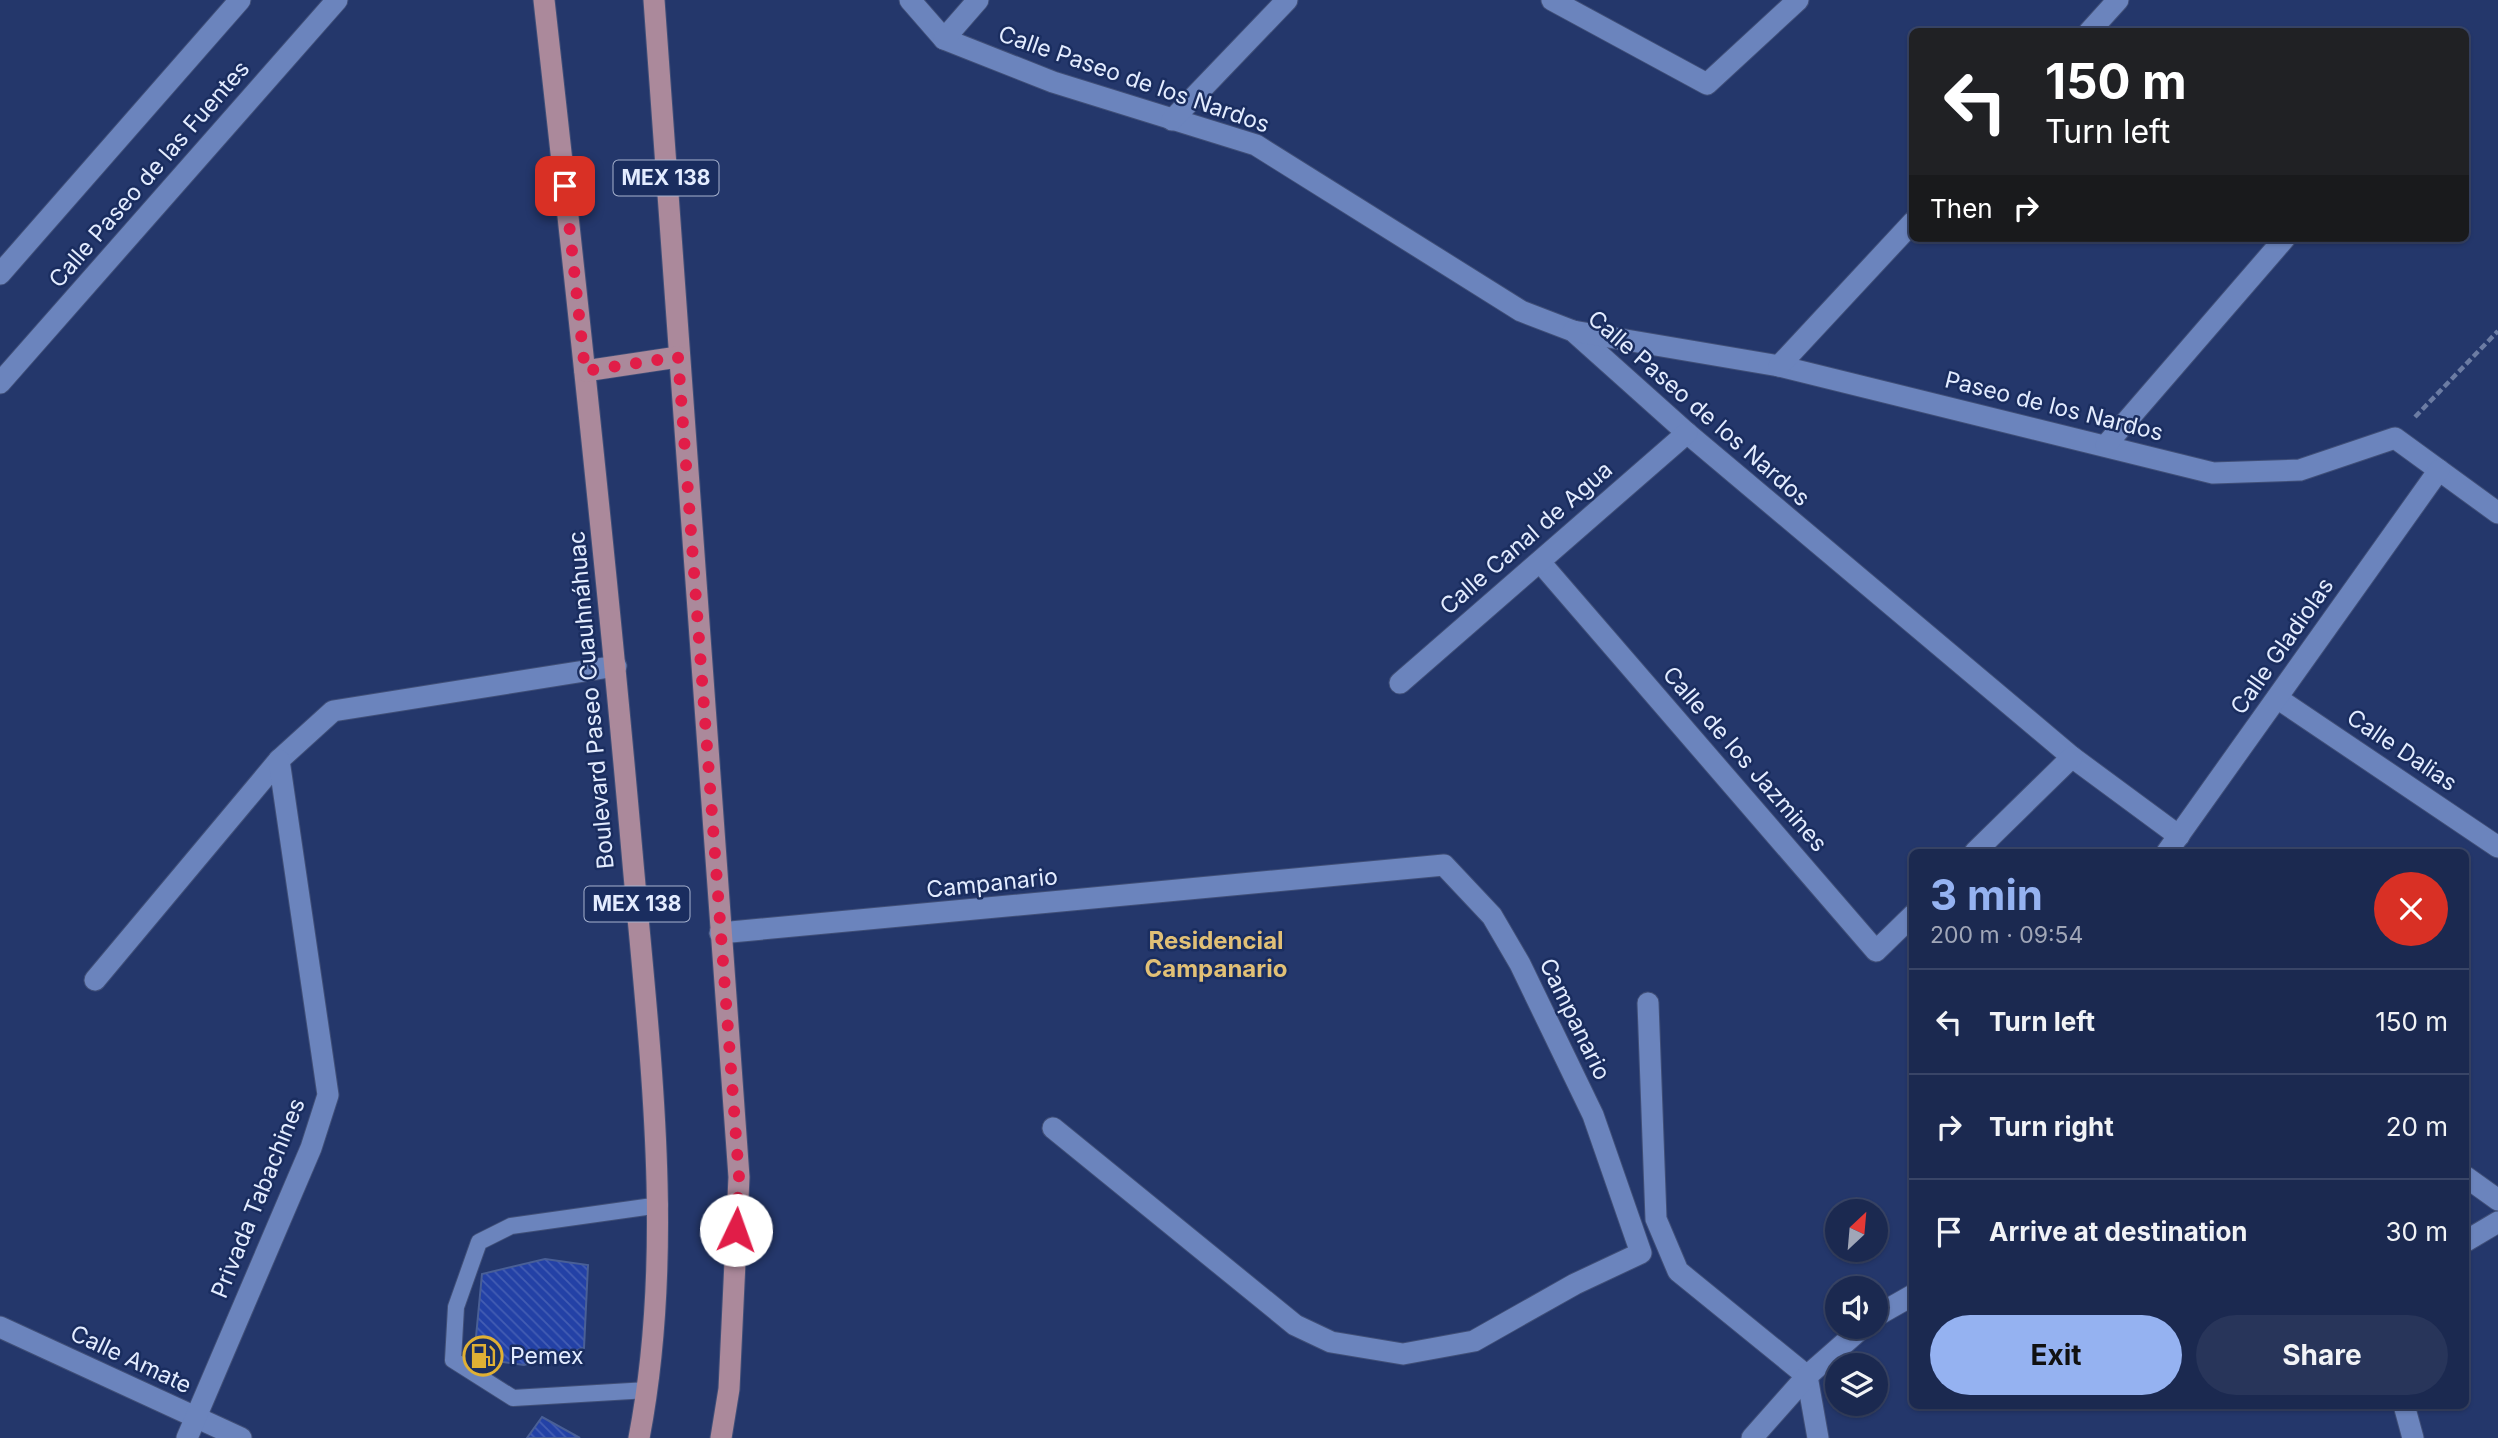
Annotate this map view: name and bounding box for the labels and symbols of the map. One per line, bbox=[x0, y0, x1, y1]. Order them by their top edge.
street label: Calle Paseo de los Nardos bbox=[995, 19, 1273, 139]
street label: Calle Paseo de las Fuentes bbox=[43, 55, 255, 293]
pin bbox=[535, 156, 595, 216]
road number: MEX 138 bbox=[614, 160, 718, 196]
street label: Calle Paseo de los Nardos bbox=[1582, 304, 1816, 512]
street label: Paseo de los Nardos bbox=[1942, 365, 2166, 447]
street label: Calle Canal de Agua bbox=[1434, 455, 1618, 621]
street label: Boulevard Paseo Cuauhnáhuac bbox=[562, 530, 620, 870]
street label: Calle Gladiolas bbox=[2225, 572, 2339, 720]
street label: Calle de los Jazmines bbox=[1657, 661, 1833, 857]
street label: Calle Dalias bbox=[2342, 703, 2462, 797]
street label: Campanario bbox=[925, 862, 1059, 904]
road number: MEX 138 bbox=[584, 886, 690, 922]
district label: Residencial Campanario bbox=[1145, 926, 1287, 983]
street label: Campanario bbox=[1533, 954, 1617, 1084]
street label: Privada Tabachines bbox=[205, 1094, 311, 1302]
position arrow bbox=[699, 1193, 773, 1267]
north arrow bbox=[1825, 1199, 1888, 1262]
street label: Calle Amate bbox=[66, 1319, 196, 1399]
fuel station icon: Pemex bbox=[462, 1335, 504, 1377]
place label: Pemex bbox=[510, 1342, 584, 1370]

